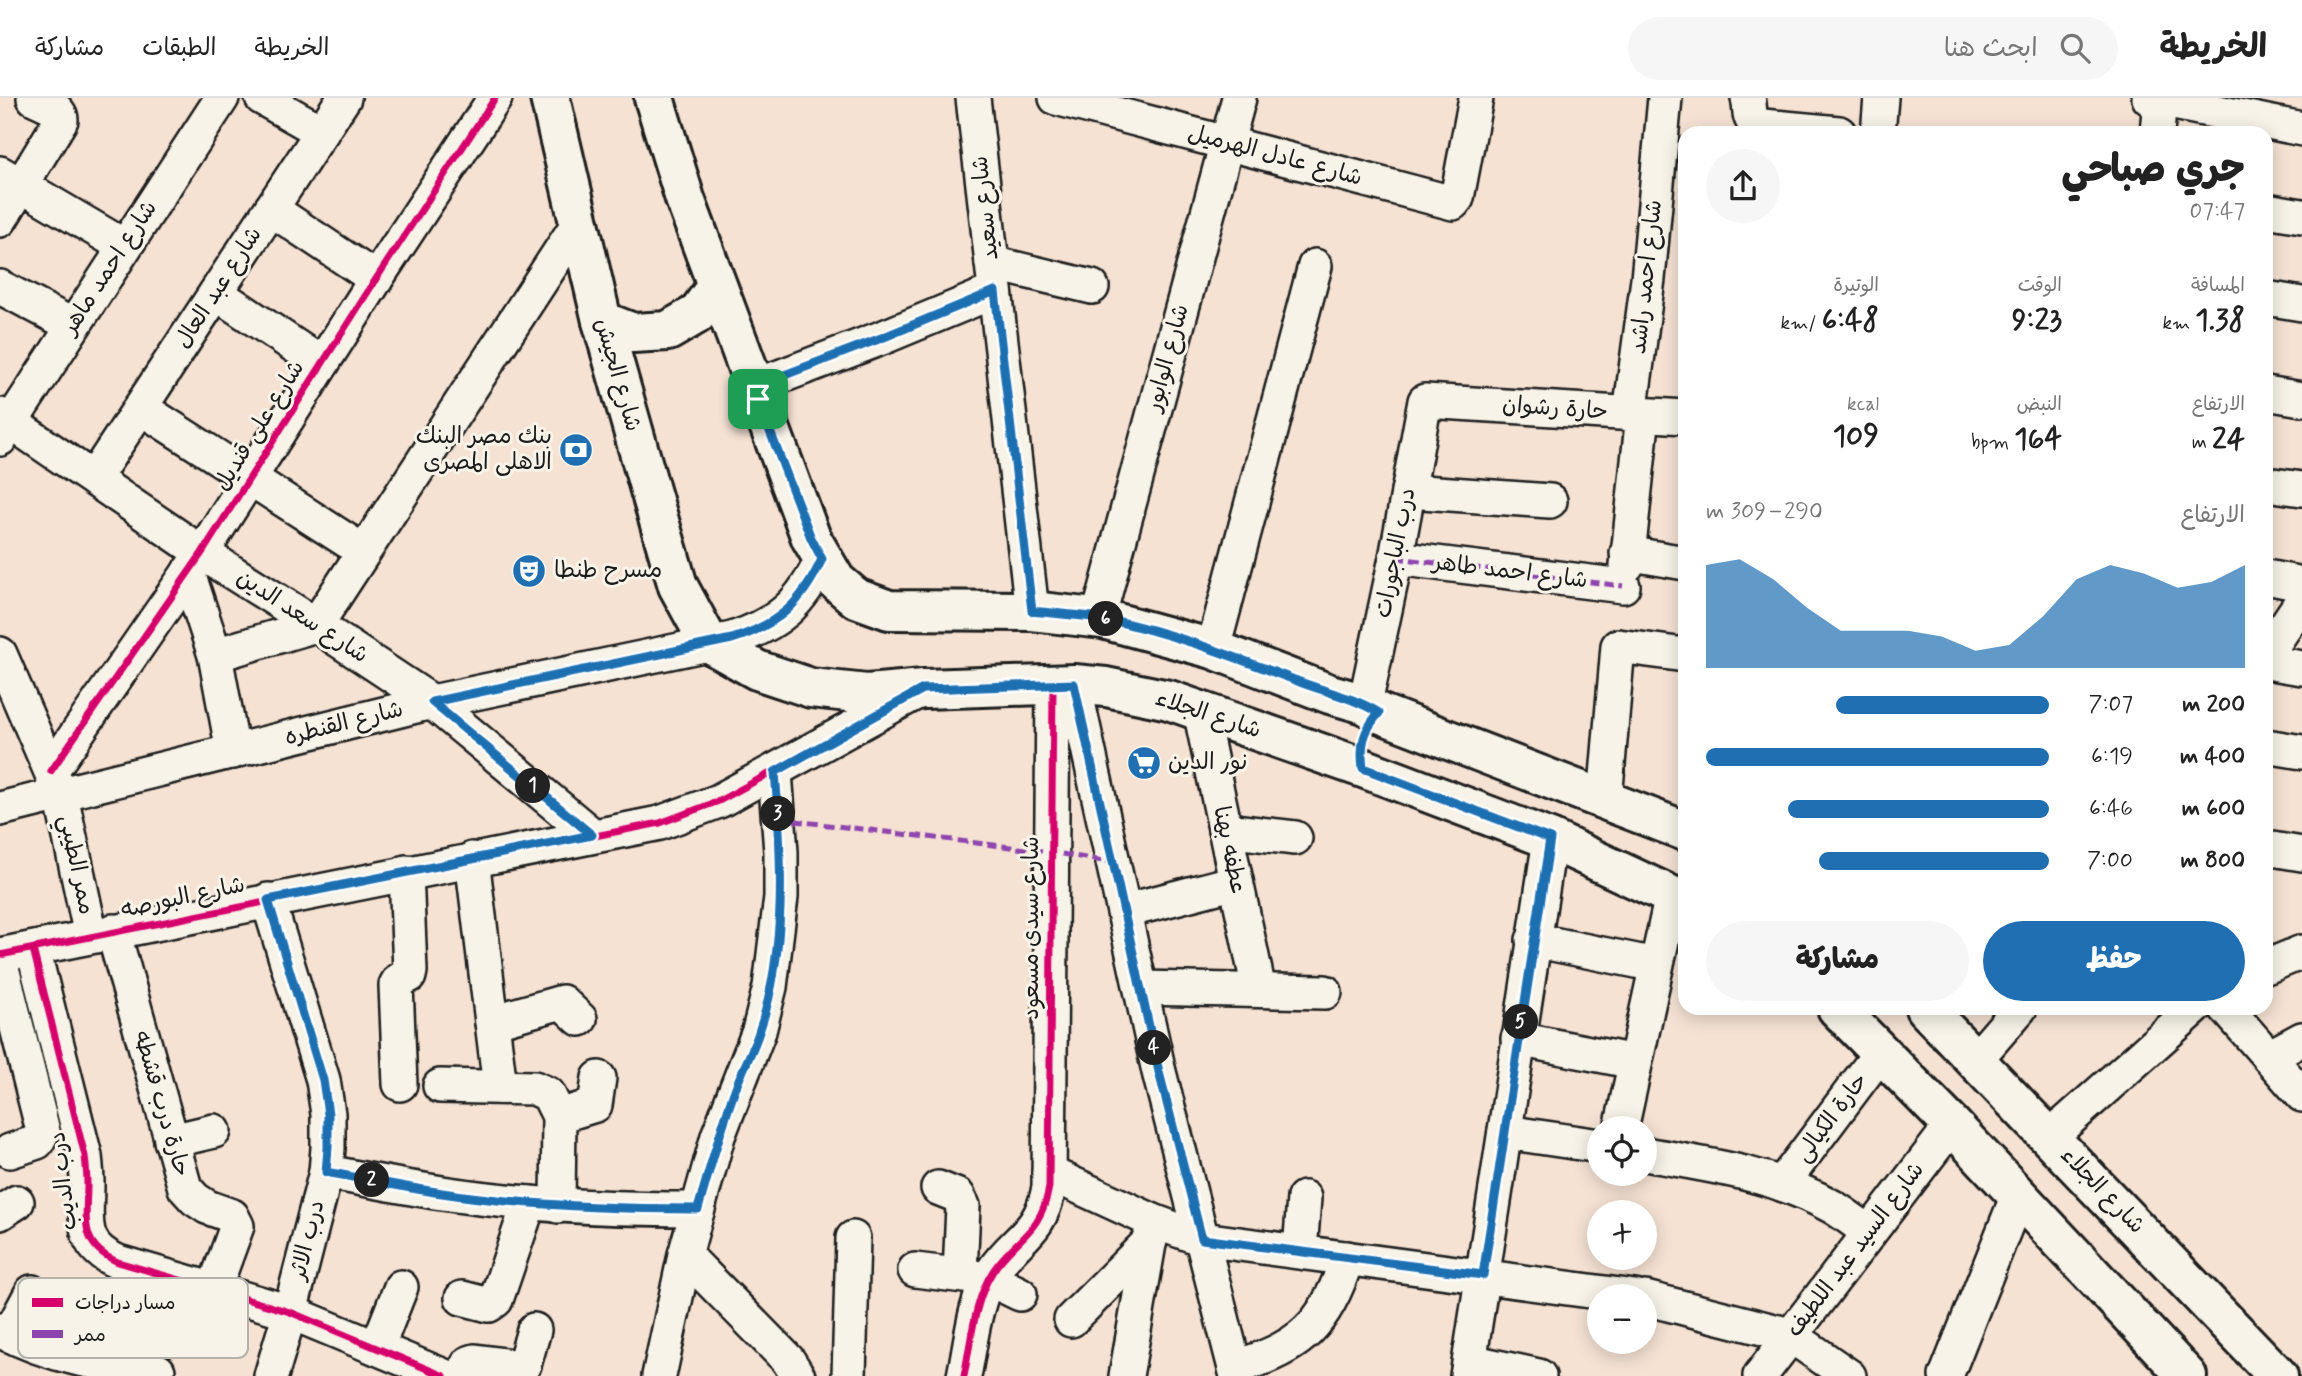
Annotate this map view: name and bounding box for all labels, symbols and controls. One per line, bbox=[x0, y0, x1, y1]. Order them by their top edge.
search box bbox=[1628, 17, 2118, 80]
text: الخريطة bbox=[2160, 26, 2267, 70]
icon: search bbox=[2056, 29, 2094, 67]
text: ابحث هنا bbox=[1944, 32, 2038, 66]
text: مشاركة bbox=[35, 33, 104, 64]
text: الطبقات bbox=[142, 33, 217, 64]
text: الخريطة bbox=[255, 33, 329, 64]
street label: شارع عادل الهرميل bbox=[1185, 118, 1365, 194]
text: جري صباحي bbox=[2061, 146, 2245, 195]
button: share bbox=[1706, 149, 1780, 223]
street label: شارع سعيد bbox=[966, 154, 1006, 262]
street label: شارع احمد ماهر bbox=[54, 195, 165, 343]
text: 07:47 bbox=[2189, 197, 2245, 227]
street label: شارع احمد راشد bbox=[1624, 198, 1670, 356]
street label: شارع عبد العال bbox=[169, 221, 269, 355]
text: الوتيرة bbox=[1833, 273, 1879, 298]
text: الوقت bbox=[2018, 273, 2062, 298]
text: المسافة bbox=[2191, 273, 2245, 298]
street label: شارع الوابور bbox=[1139, 301, 1197, 417]
text: 6:48 bbox=[1822, 301, 1879, 340]
text: 9:23 bbox=[2012, 301, 2062, 340]
text: 1.38 bbox=[2195, 301, 2245, 340]
text: /km bbox=[1781, 311, 1822, 336]
text: km bbox=[2162, 311, 2195, 336]
street label: شارع الجيش bbox=[587, 315, 647, 435]
street label: شارع على قنديل bbox=[208, 355, 312, 497]
pin bbox=[728, 369, 788, 429]
icon: arrive bbox=[739, 380, 777, 418]
street label: حارة رشوان bbox=[1501, 390, 1609, 428]
text: kcal bbox=[1847, 392, 1879, 417]
text: النبض bbox=[2017, 392, 2062, 417]
text: الارتفاع bbox=[2192, 392, 2245, 417]
text: 109 bbox=[1833, 417, 1879, 456]
text: 164 bbox=[2014, 420, 2062, 459]
text: 24 bbox=[2212, 420, 2245, 459]
place label: بنك مصر البنك الاهلى المصرى bbox=[416, 422, 552, 478]
text: bpm bbox=[1971, 430, 2014, 455]
text: m bbox=[2192, 430, 2212, 455]
bank icon: بنك مصر البنك الاهلى المصرى bbox=[557, 431, 595, 469]
street label: درب الباجورات bbox=[1369, 485, 1423, 621]
text: 290–309 m bbox=[1706, 497, 1823, 527]
text: الارتفاع bbox=[2181, 501, 2245, 531]
street label: شارع احمد طاهر bbox=[1429, 547, 1589, 596]
theatre icon: مسرح طنطا bbox=[510, 552, 548, 590]
place label: مسرح طنطا bbox=[554, 556, 662, 586]
street label: شارع سعد الدين bbox=[230, 563, 374, 671]
pin: 6 bbox=[1088, 602, 1124, 636]
text: 6 bbox=[1101, 606, 1110, 631]
street label: شارع الجلاء bbox=[1151, 684, 1265, 746]
text: 7:07 bbox=[2088, 690, 2133, 720]
text: 200 m bbox=[2182, 690, 2245, 720]
street label: شارع القنطره bbox=[282, 695, 406, 753]
text: 6:19 bbox=[2091, 742, 2133, 772]
text: 400 m bbox=[2180, 742, 2245, 772]
supermarket icon: نور الدين bbox=[1125, 744, 1163, 782]
place label: نور الدين bbox=[1168, 748, 1247, 778]
pin: 1 bbox=[516, 768, 550, 804]
text: 1 bbox=[528, 773, 537, 798]
text: 6:46 bbox=[2089, 794, 2133, 824]
text: 600 m bbox=[2182, 794, 2245, 824]
pin: 3 bbox=[760, 796, 796, 832]
text: 3 bbox=[773, 801, 782, 826]
street label: عطفه بهنا bbox=[1205, 803, 1253, 897]
street label: ممر الطيبي bbox=[47, 812, 101, 918]
street label: شارع سيدى مسعود bbox=[1017, 836, 1047, 1020]
text: 7:00 bbox=[2087, 846, 2133, 876]
text: 800 m bbox=[2181, 846, 2245, 876]
street label: شارع البورصه bbox=[118, 870, 248, 926]
button: مشاركة bbox=[1706, 921, 1969, 1001]
button: حفظ bbox=[1983, 921, 2245, 1001]
pin: 5 bbox=[1504, 1004, 1538, 1040]
text: 5 bbox=[1515, 1009, 1526, 1034]
street label: حارة درب قشطه bbox=[126, 1028, 196, 1180]
pin: 4 bbox=[1136, 1030, 1172, 1066]
text: 4 bbox=[1148, 1035, 1159, 1060]
street label: حارة الكيالى bbox=[1789, 1067, 1875, 1169]
map controls bbox=[1587, 1116, 1657, 1354]
button: locate bbox=[1587, 1116, 1657, 1186]
street label: درب الديب bbox=[43, 1130, 85, 1232]
street label: شارع الجلاء bbox=[2053, 1141, 2151, 1241]
street label: شارع السيد عبد اللطيف bbox=[1780, 1156, 1932, 1344]
pin: 2 bbox=[354, 1162, 390, 1198]
text: 2 bbox=[367, 1167, 376, 1192]
street label: درب الاثر bbox=[283, 1197, 332, 1285]
button: + bbox=[1587, 1200, 1657, 1270]
legend bbox=[18, 1278, 248, 1358]
button: − bbox=[1587, 1284, 1657, 1354]
text: مسار دراجات bbox=[75, 1291, 176, 1316]
text: ممر bbox=[73, 1323, 106, 1348]

